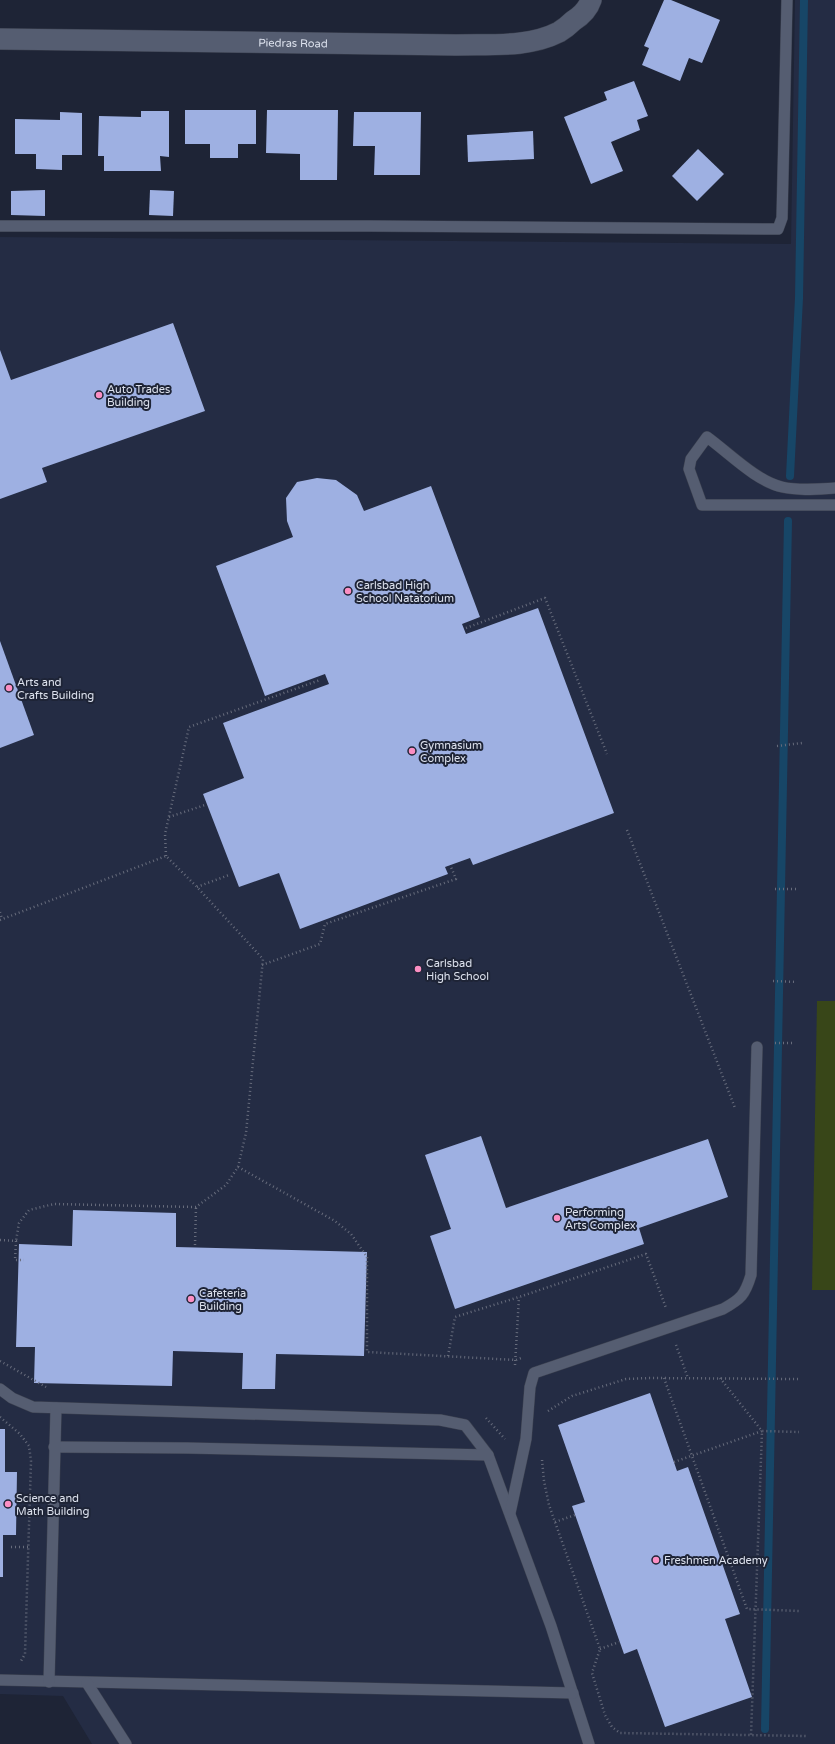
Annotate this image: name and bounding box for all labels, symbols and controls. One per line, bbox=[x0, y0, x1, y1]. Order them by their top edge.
street label: Piedras Road bbox=[258, 36, 328, 50]
place label: Auto Trades Building bbox=[107, 383, 170, 409]
marker: Auto Trades Building bbox=[94, 390, 104, 400]
place label: Carlsbad High School Natatorium bbox=[356, 579, 454, 605]
marker: Carlsbad High School Natatorium bbox=[343, 586, 353, 596]
place label: Arts and Crafts Building bbox=[17, 676, 94, 702]
marker: Arts and Crafts Building bbox=[4, 683, 14, 693]
place label: Gymnasium Complex bbox=[420, 739, 482, 765]
marker: Gymnasium Complex bbox=[407, 746, 417, 756]
place label: Carlsbad High School bbox=[426, 957, 489, 983]
marker: Carlsbad High School bbox=[413, 964, 423, 974]
place label: Performing Arts Complex bbox=[565, 1206, 636, 1232]
marker: Performing Arts Complex bbox=[552, 1213, 562, 1223]
place label: Cafeteria Building bbox=[199, 1287, 246, 1313]
marker: Cafeteria Building bbox=[186, 1294, 196, 1304]
place label: Science and Math Building bbox=[16, 1492, 90, 1518]
marker: Science and Math Building bbox=[3, 1499, 13, 1509]
place label: Freshmen Academy bbox=[664, 1554, 768, 1567]
marker: Freshmen Academy bbox=[651, 1555, 661, 1565]

